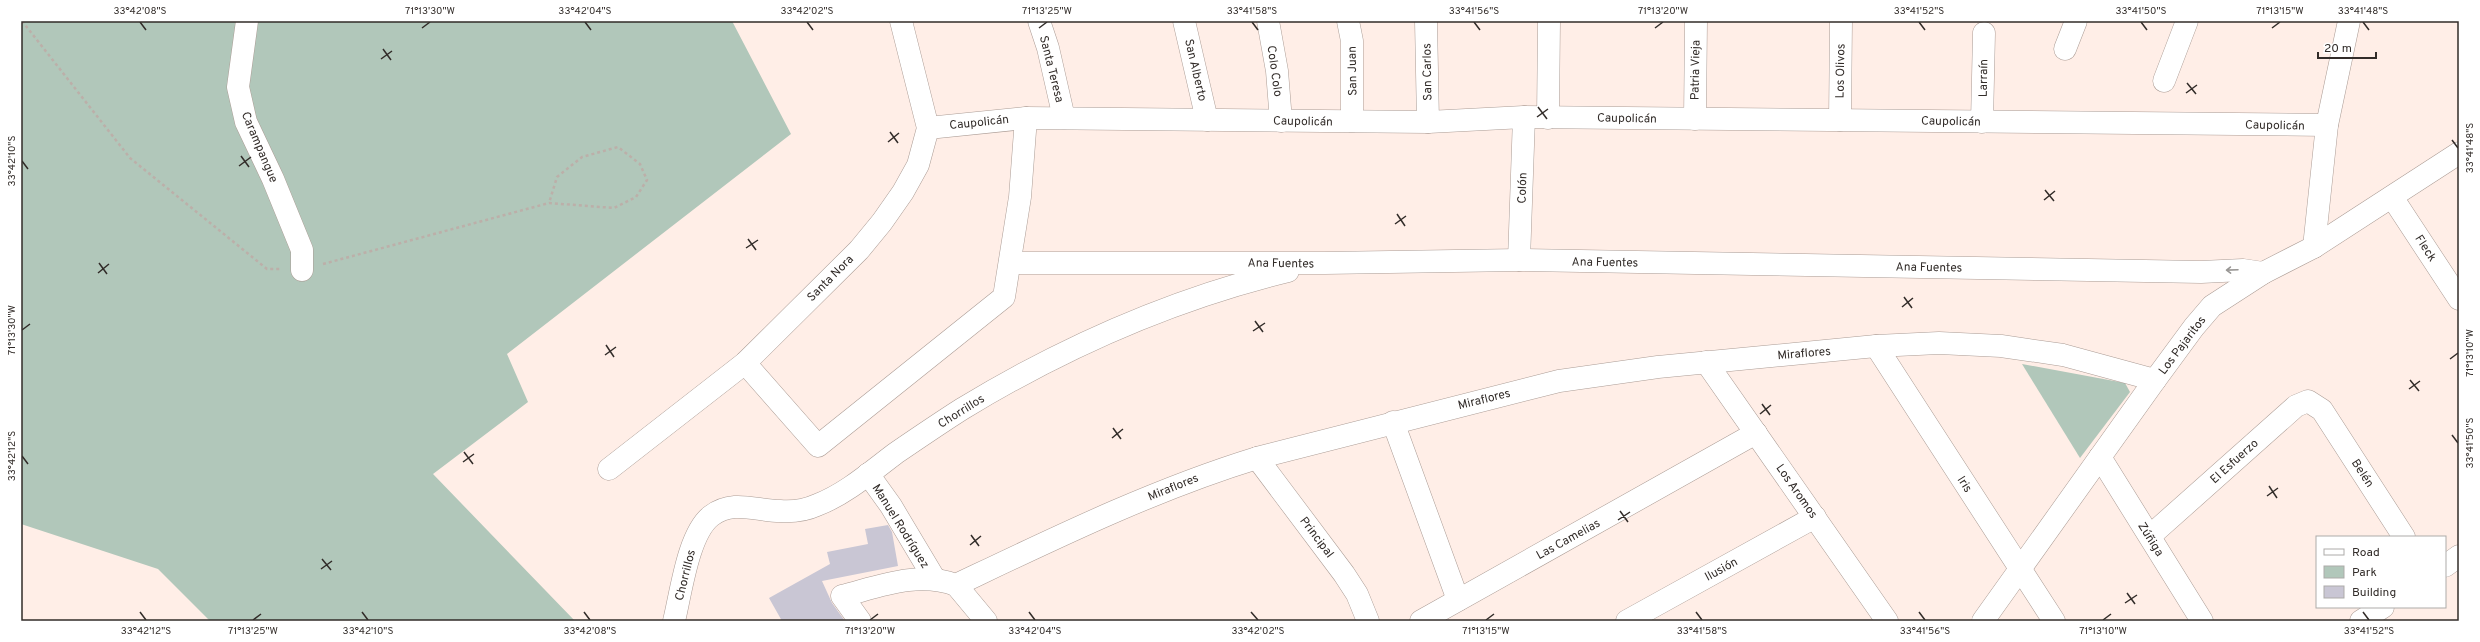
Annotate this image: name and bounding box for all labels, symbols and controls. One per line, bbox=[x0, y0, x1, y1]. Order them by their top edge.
text: 33°42'08"S bbox=[113, 5, 167, 18]
text: 71°13'30"W bbox=[405, 5, 455, 18]
text: 33°42'04"S bbox=[558, 5, 612, 18]
text: 33°42'02"S bbox=[780, 5, 834, 18]
text: 71°13'25"W bbox=[1022, 5, 1072, 18]
text: 33°41'58"S bbox=[1227, 5, 1277, 18]
text: 33°41'56"S bbox=[1449, 5, 1499, 18]
text: 71°13'20"W bbox=[1638, 5, 1688, 18]
text: 33°41'52"S bbox=[1894, 5, 1944, 18]
text: 33°41'50"S bbox=[2116, 5, 2166, 18]
text: 71°13'15"W bbox=[2256, 5, 2304, 18]
text: 33°41'48"S bbox=[2338, 5, 2388, 18]
street label: Santa Teresa bbox=[1035, 34, 1067, 104]
scale bar bbox=[2318, 34, 2376, 60]
street label: San Alberto bbox=[1180, 37, 1210, 103]
street label: Patria Vieja bbox=[1687, 40, 1705, 100]
text: 20 m bbox=[2324, 41, 2352, 57]
street label: San Carlos bbox=[1419, 43, 1436, 101]
street label: Los Olivos bbox=[1833, 43, 1849, 99]
street label: Colo Colo bbox=[1263, 45, 1286, 98]
street label: San Juan bbox=[1345, 46, 1361, 96]
street label: Larraín bbox=[1976, 59, 1992, 97]
street label: Carampangue bbox=[237, 109, 281, 185]
street label: Caupolicán bbox=[1597, 110, 1657, 128]
street label: Caupolicán bbox=[949, 112, 1010, 134]
street label: Caupolicán bbox=[1273, 113, 1333, 131]
street label: Caupolicán bbox=[1921, 113, 1981, 131]
street label: Caupolicán bbox=[2245, 117, 2305, 135]
text: 33°41'48"S bbox=[2464, 123, 2477, 173]
text: 33°42'10"S bbox=[6, 136, 19, 186]
street label: Colón bbox=[1514, 172, 1532, 204]
street label: Fleck bbox=[2411, 232, 2440, 265]
street label: Santa Nora bbox=[804, 252, 857, 305]
street label: Ana Fuentes bbox=[1572, 254, 1638, 272]
street label: Ana Fuentes bbox=[1248, 255, 1314, 273]
street label: Ana Fuentes bbox=[1896, 259, 1962, 277]
one-way arrow bbox=[2226, 267, 2239, 274]
text: 71°13'30"W bbox=[6, 305, 19, 355]
street label: Los Pajaritos bbox=[2155, 313, 2210, 378]
text: 71°13'10"W bbox=[2464, 329, 2477, 377]
street label: Miraflores bbox=[1777, 344, 1831, 364]
street label: Miraflores bbox=[1456, 386, 1512, 414]
street label: Chorrillos bbox=[935, 391, 988, 432]
text: 33°41'50"S bbox=[2464, 418, 2477, 468]
text: 33°42'12"S bbox=[6, 431, 19, 481]
street label: El Esfuerzo bbox=[2207, 436, 2262, 488]
street label: Belén bbox=[2347, 456, 2377, 491]
street label: Los Aromos bbox=[1772, 461, 1821, 522]
street label: Miraflores bbox=[1146, 470, 1201, 505]
street label: Iris bbox=[1953, 473, 1975, 496]
street label: Manuel Rodríguez bbox=[868, 481, 933, 572]
street label: Principal bbox=[1295, 514, 1337, 561]
street label: Las Camelias bbox=[1534, 516, 1603, 564]
street label: Zúñiga bbox=[2133, 519, 2167, 560]
legend bbox=[2316, 536, 2446, 608]
text: Road bbox=[2352, 545, 2380, 561]
street label: Chorrillos bbox=[672, 548, 700, 602]
street label: Ilusión bbox=[1702, 554, 1741, 585]
text: Park bbox=[2352, 565, 2377, 581]
text: Building bbox=[2352, 585, 2396, 601]
text: 33°42'12"S bbox=[121, 625, 171, 638]
text: 71°13'25"W bbox=[228, 625, 278, 638]
text: 33°42'10"S bbox=[343, 625, 393, 638]
text: 33°42'08"S bbox=[563, 625, 617, 638]
text: 71°13'20"W bbox=[845, 625, 895, 638]
text: 33°42'04"S bbox=[1008, 625, 1062, 638]
text: 33°42'02"S bbox=[1231, 625, 1285, 638]
text: 71°13'15"W bbox=[1462, 625, 1510, 638]
text: 33°41'58"S bbox=[1677, 625, 1727, 638]
text: 33°41'56"S bbox=[1900, 625, 1950, 638]
text: 71°13'10"W bbox=[2079, 625, 2127, 638]
text: 33°41'52"S bbox=[2344, 625, 2394, 638]

